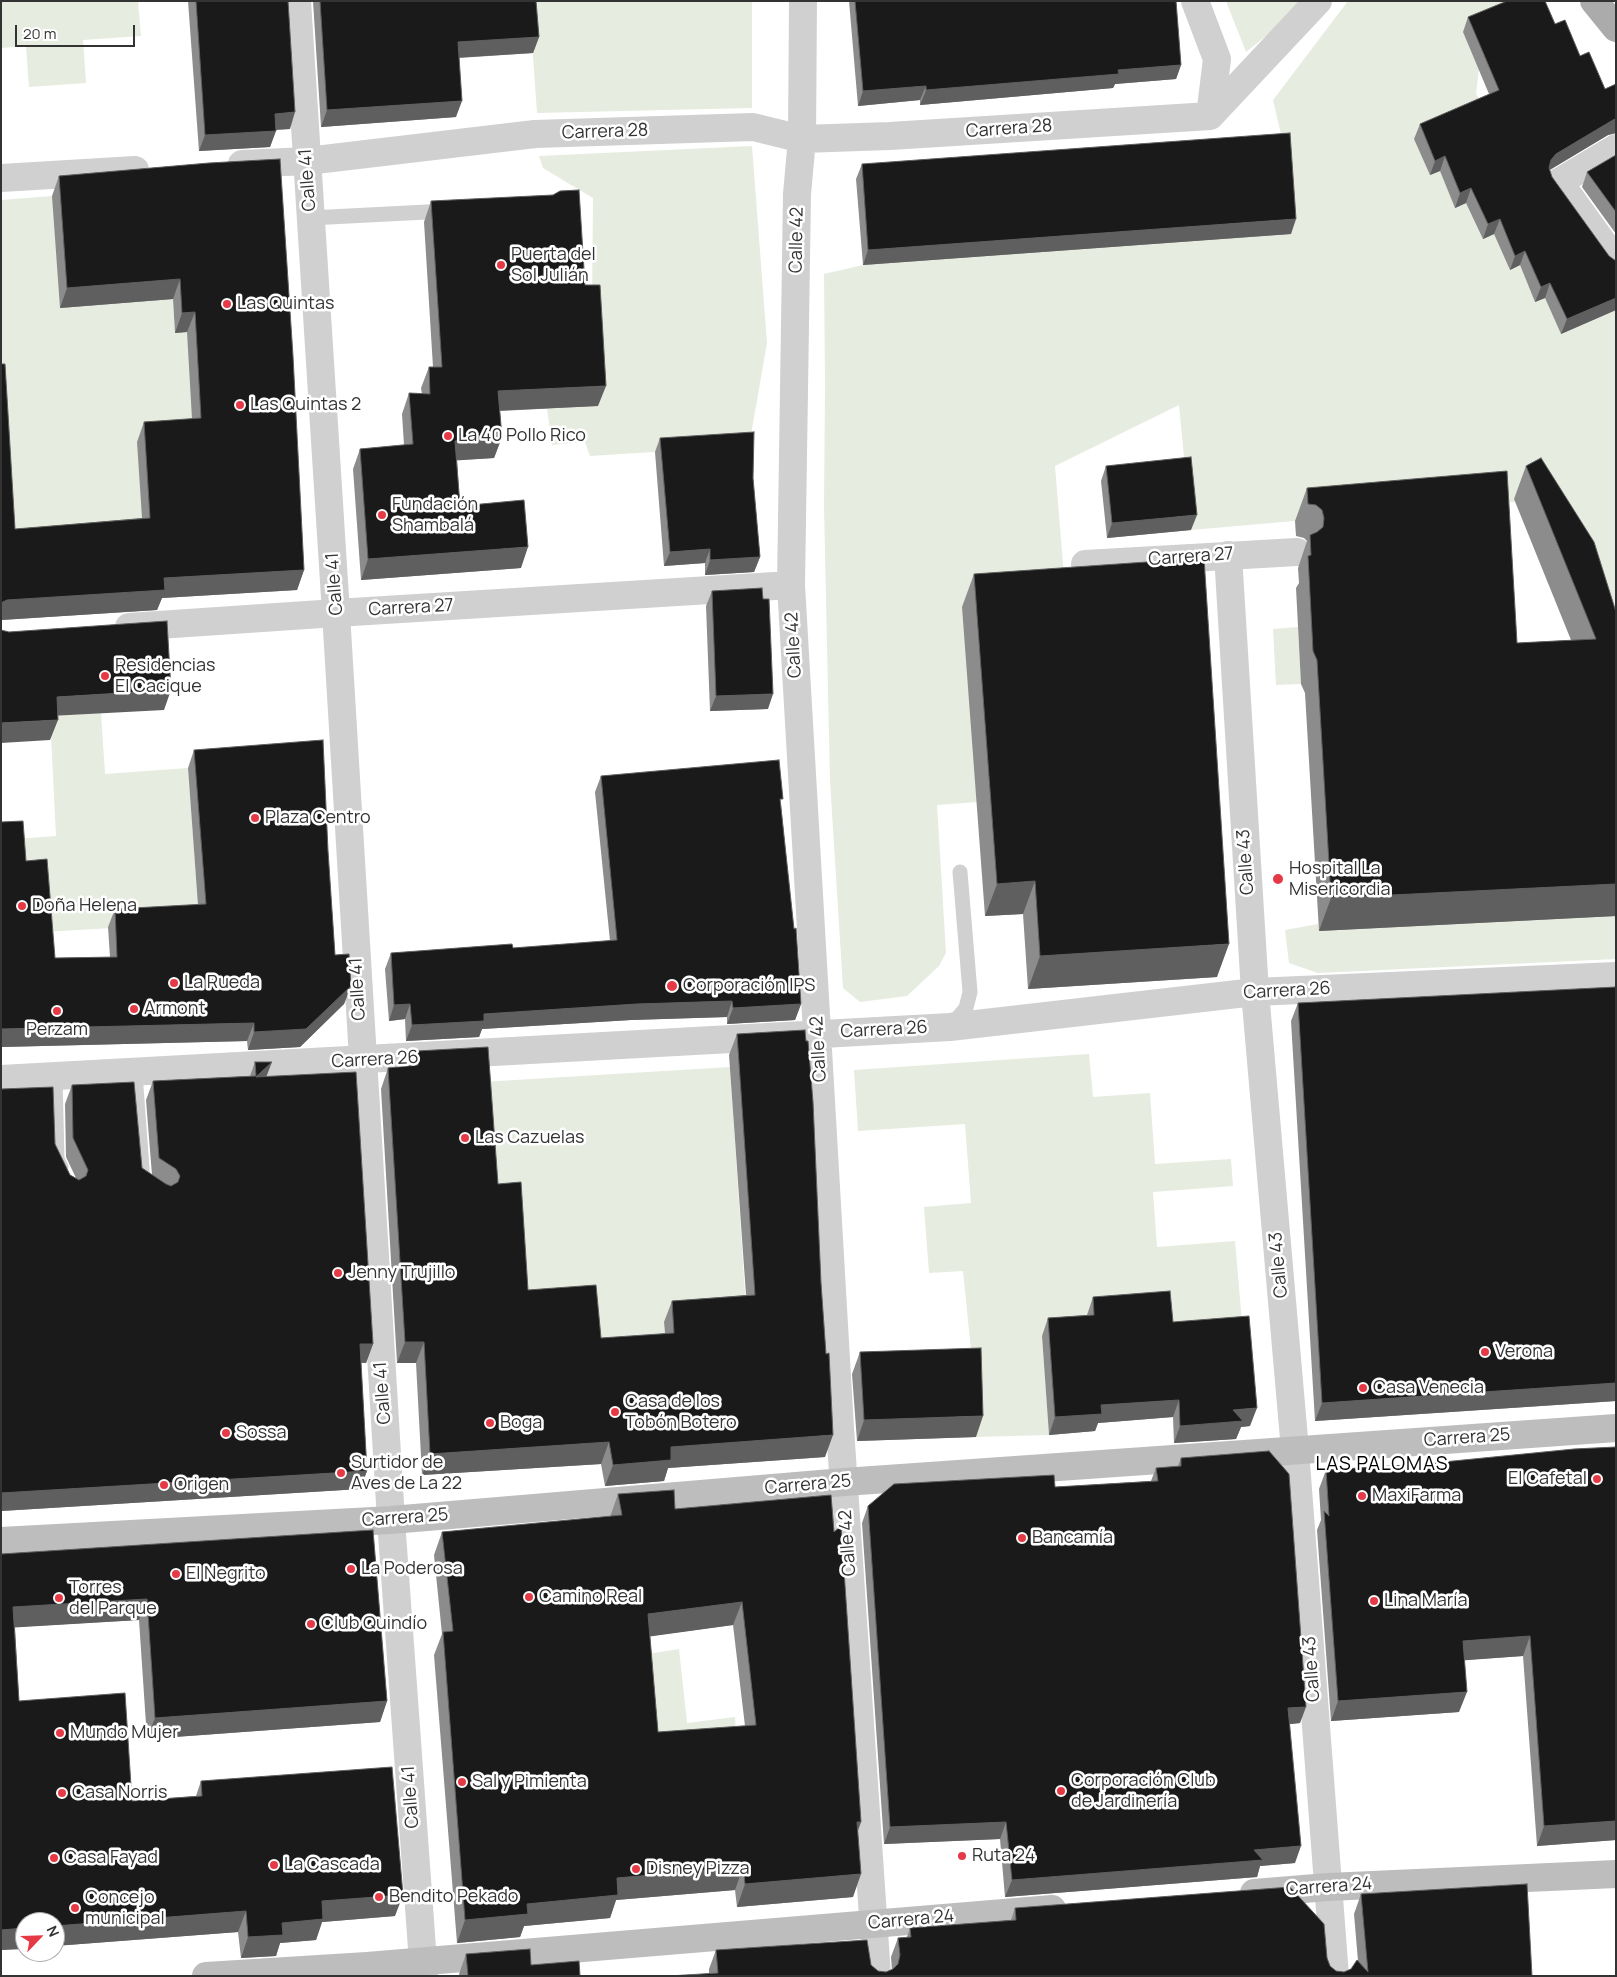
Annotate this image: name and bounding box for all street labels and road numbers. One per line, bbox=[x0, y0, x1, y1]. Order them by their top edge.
street label: Carrera 28 bbox=[965, 115, 1053, 143]
street label: Carrera 28 bbox=[561, 120, 649, 144]
street label: Calle 41 bbox=[295, 148, 321, 212]
street label: Calle 42 bbox=[786, 207, 808, 273]
street label: Carrera 27 bbox=[1148, 543, 1234, 571]
street label: Calle 41 bbox=[322, 552, 348, 616]
street label: Carrera 27 bbox=[368, 595, 454, 621]
street label: Calle 42 bbox=[781, 611, 807, 679]
street label: Calle 43 bbox=[1233, 828, 1259, 896]
street label: Calle 41 bbox=[346, 957, 370, 1021]
street label: Carrera 26 bbox=[1243, 978, 1331, 1004]
street label: Calle 42 bbox=[806, 1015, 832, 1083]
street label: Carrera 26 bbox=[840, 1017, 928, 1043]
street label: Carrera 26 bbox=[331, 1047, 419, 1073]
street label: Calle 43 bbox=[1265, 1231, 1293, 1299]
street label: Calle 41 bbox=[370, 1361, 396, 1425]
street label: Carrera 25 bbox=[1423, 1424, 1511, 1452]
street label: Carrera 25 bbox=[764, 1470, 852, 1500]
street label: Carrera 25 bbox=[361, 1504, 449, 1532]
street label: Calle 42 bbox=[835, 1509, 861, 1577]
street label: Calle 43 bbox=[1299, 1635, 1325, 1703]
street label: Calle 41 bbox=[398, 1765, 424, 1829]
street label: Carrera 24 bbox=[1285, 1873, 1373, 1901]
street label: Carrera 24 bbox=[867, 1905, 955, 1935]

